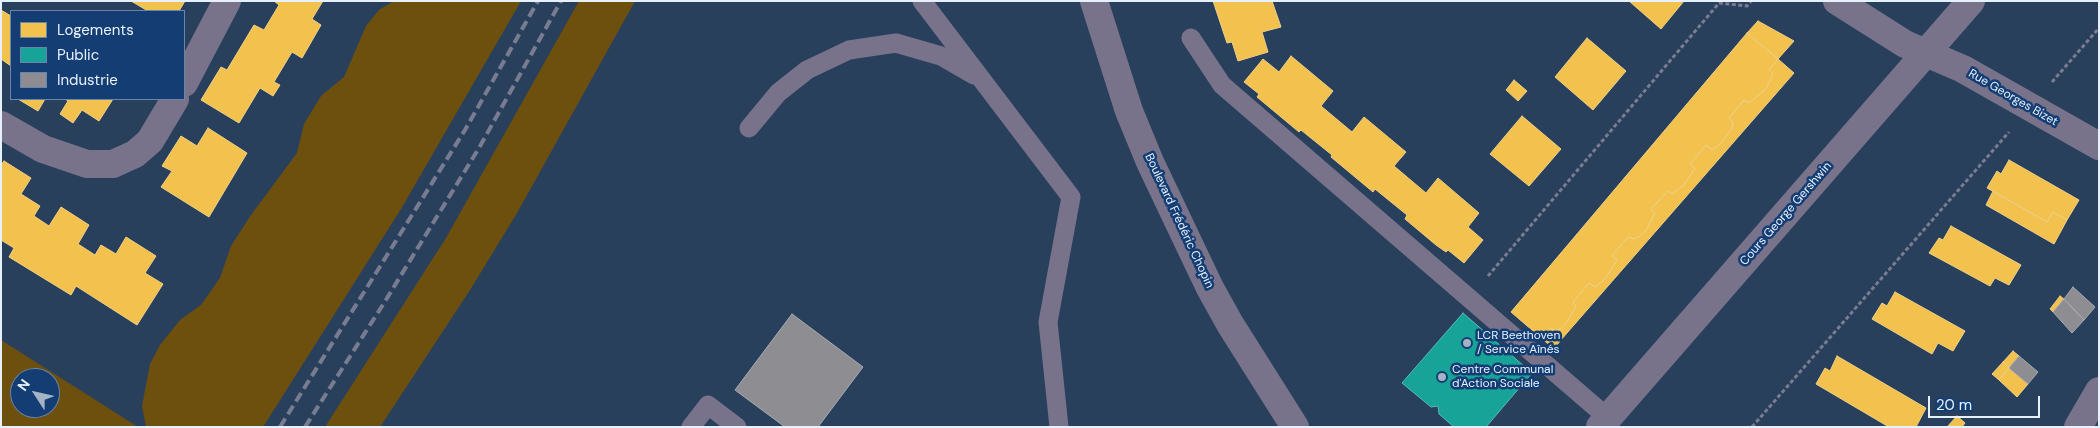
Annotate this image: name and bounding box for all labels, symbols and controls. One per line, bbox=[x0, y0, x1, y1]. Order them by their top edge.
legend bbox=[10, 10, 185, 100]
text: Logements bbox=[57, 20, 134, 40]
text: Public bbox=[57, 45, 99, 65]
street label: Rue Georges Bizet bbox=[1966, 67, 2060, 129]
text: Industrie bbox=[57, 70, 118, 90]
street label: Boulevard Frédéric Chopin bbox=[1141, 151, 1217, 291]
street label: Cours George Gershwin bbox=[1737, 159, 1835, 269]
place label: LCR Beethoven / Service Aînés bbox=[1477, 329, 1560, 357]
marker: LCR Beethoven / Service Aînés bbox=[1461, 337, 1473, 349]
place label: Centre Communal d'Action Sociale bbox=[1452, 363, 1553, 391]
north arrow bbox=[10, 368, 60, 418]
marker: Centre Communal d'Action Sociale bbox=[1436, 371, 1448, 383]
text: N bbox=[13, 376, 34, 394]
scale bar bbox=[1930, 386, 2042, 418]
text: 20 m bbox=[1936, 395, 1972, 415]

